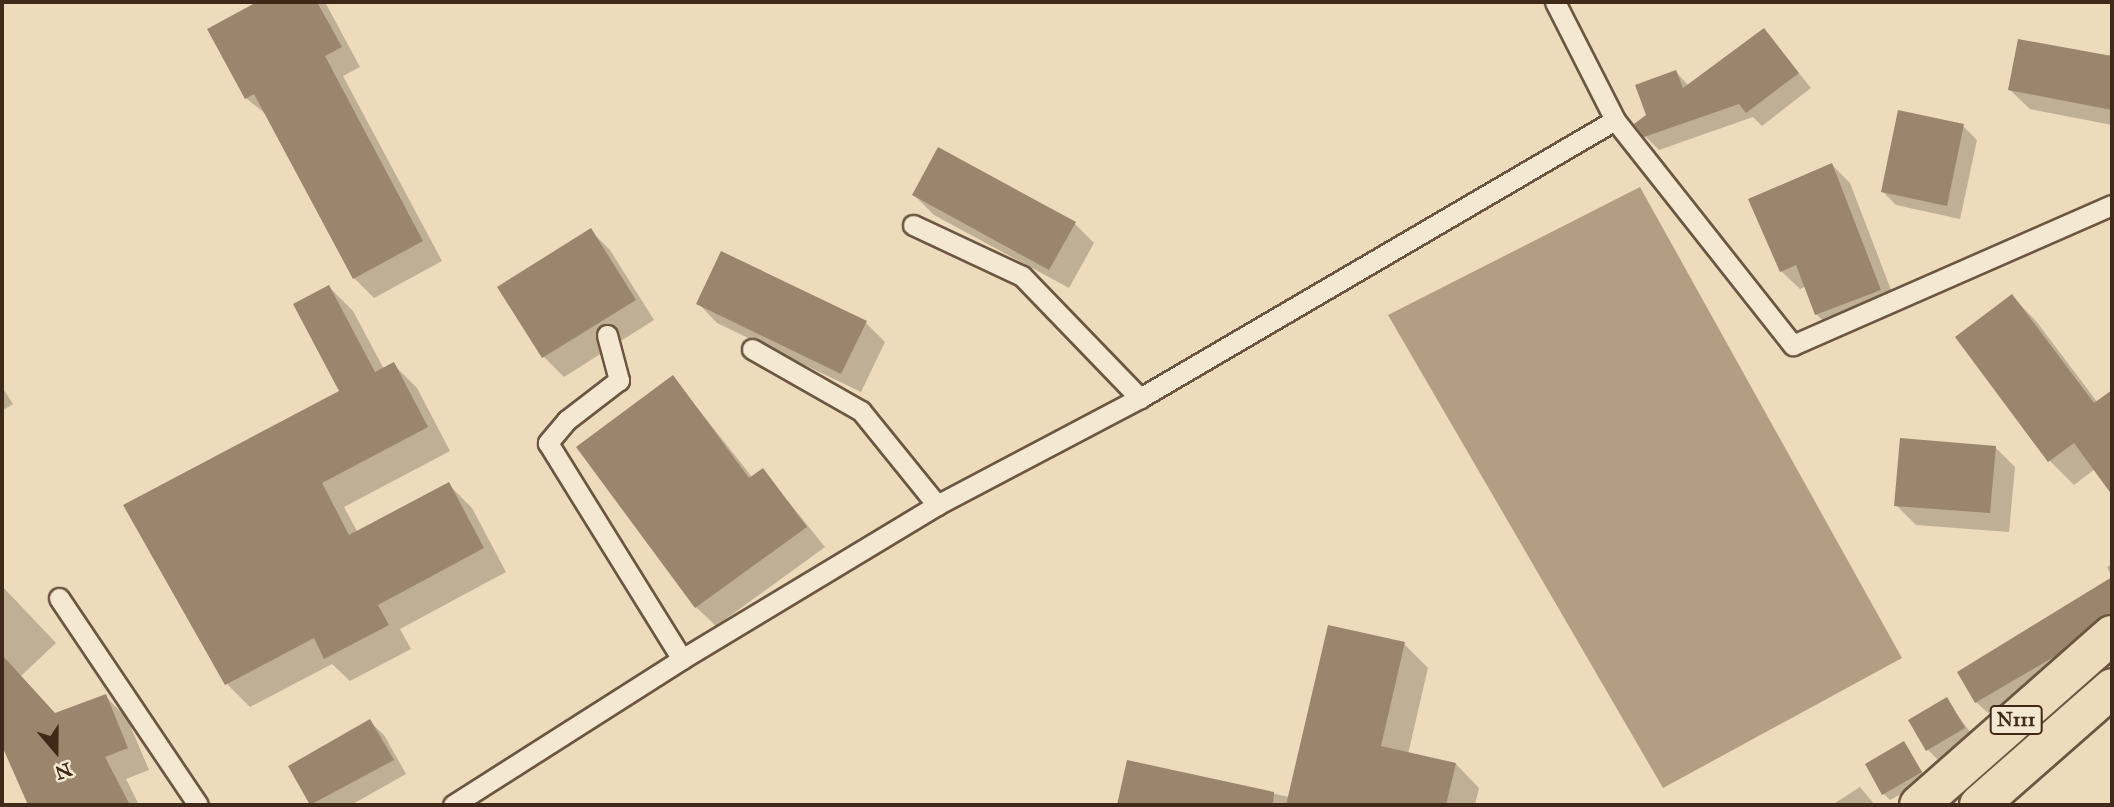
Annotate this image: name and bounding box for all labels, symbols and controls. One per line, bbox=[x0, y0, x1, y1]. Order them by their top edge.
road number: N111 bbox=[1988, 705, 2044, 736]
north arrow bbox=[21, 716, 91, 786]
text: N bbox=[52, 758, 75, 785]

